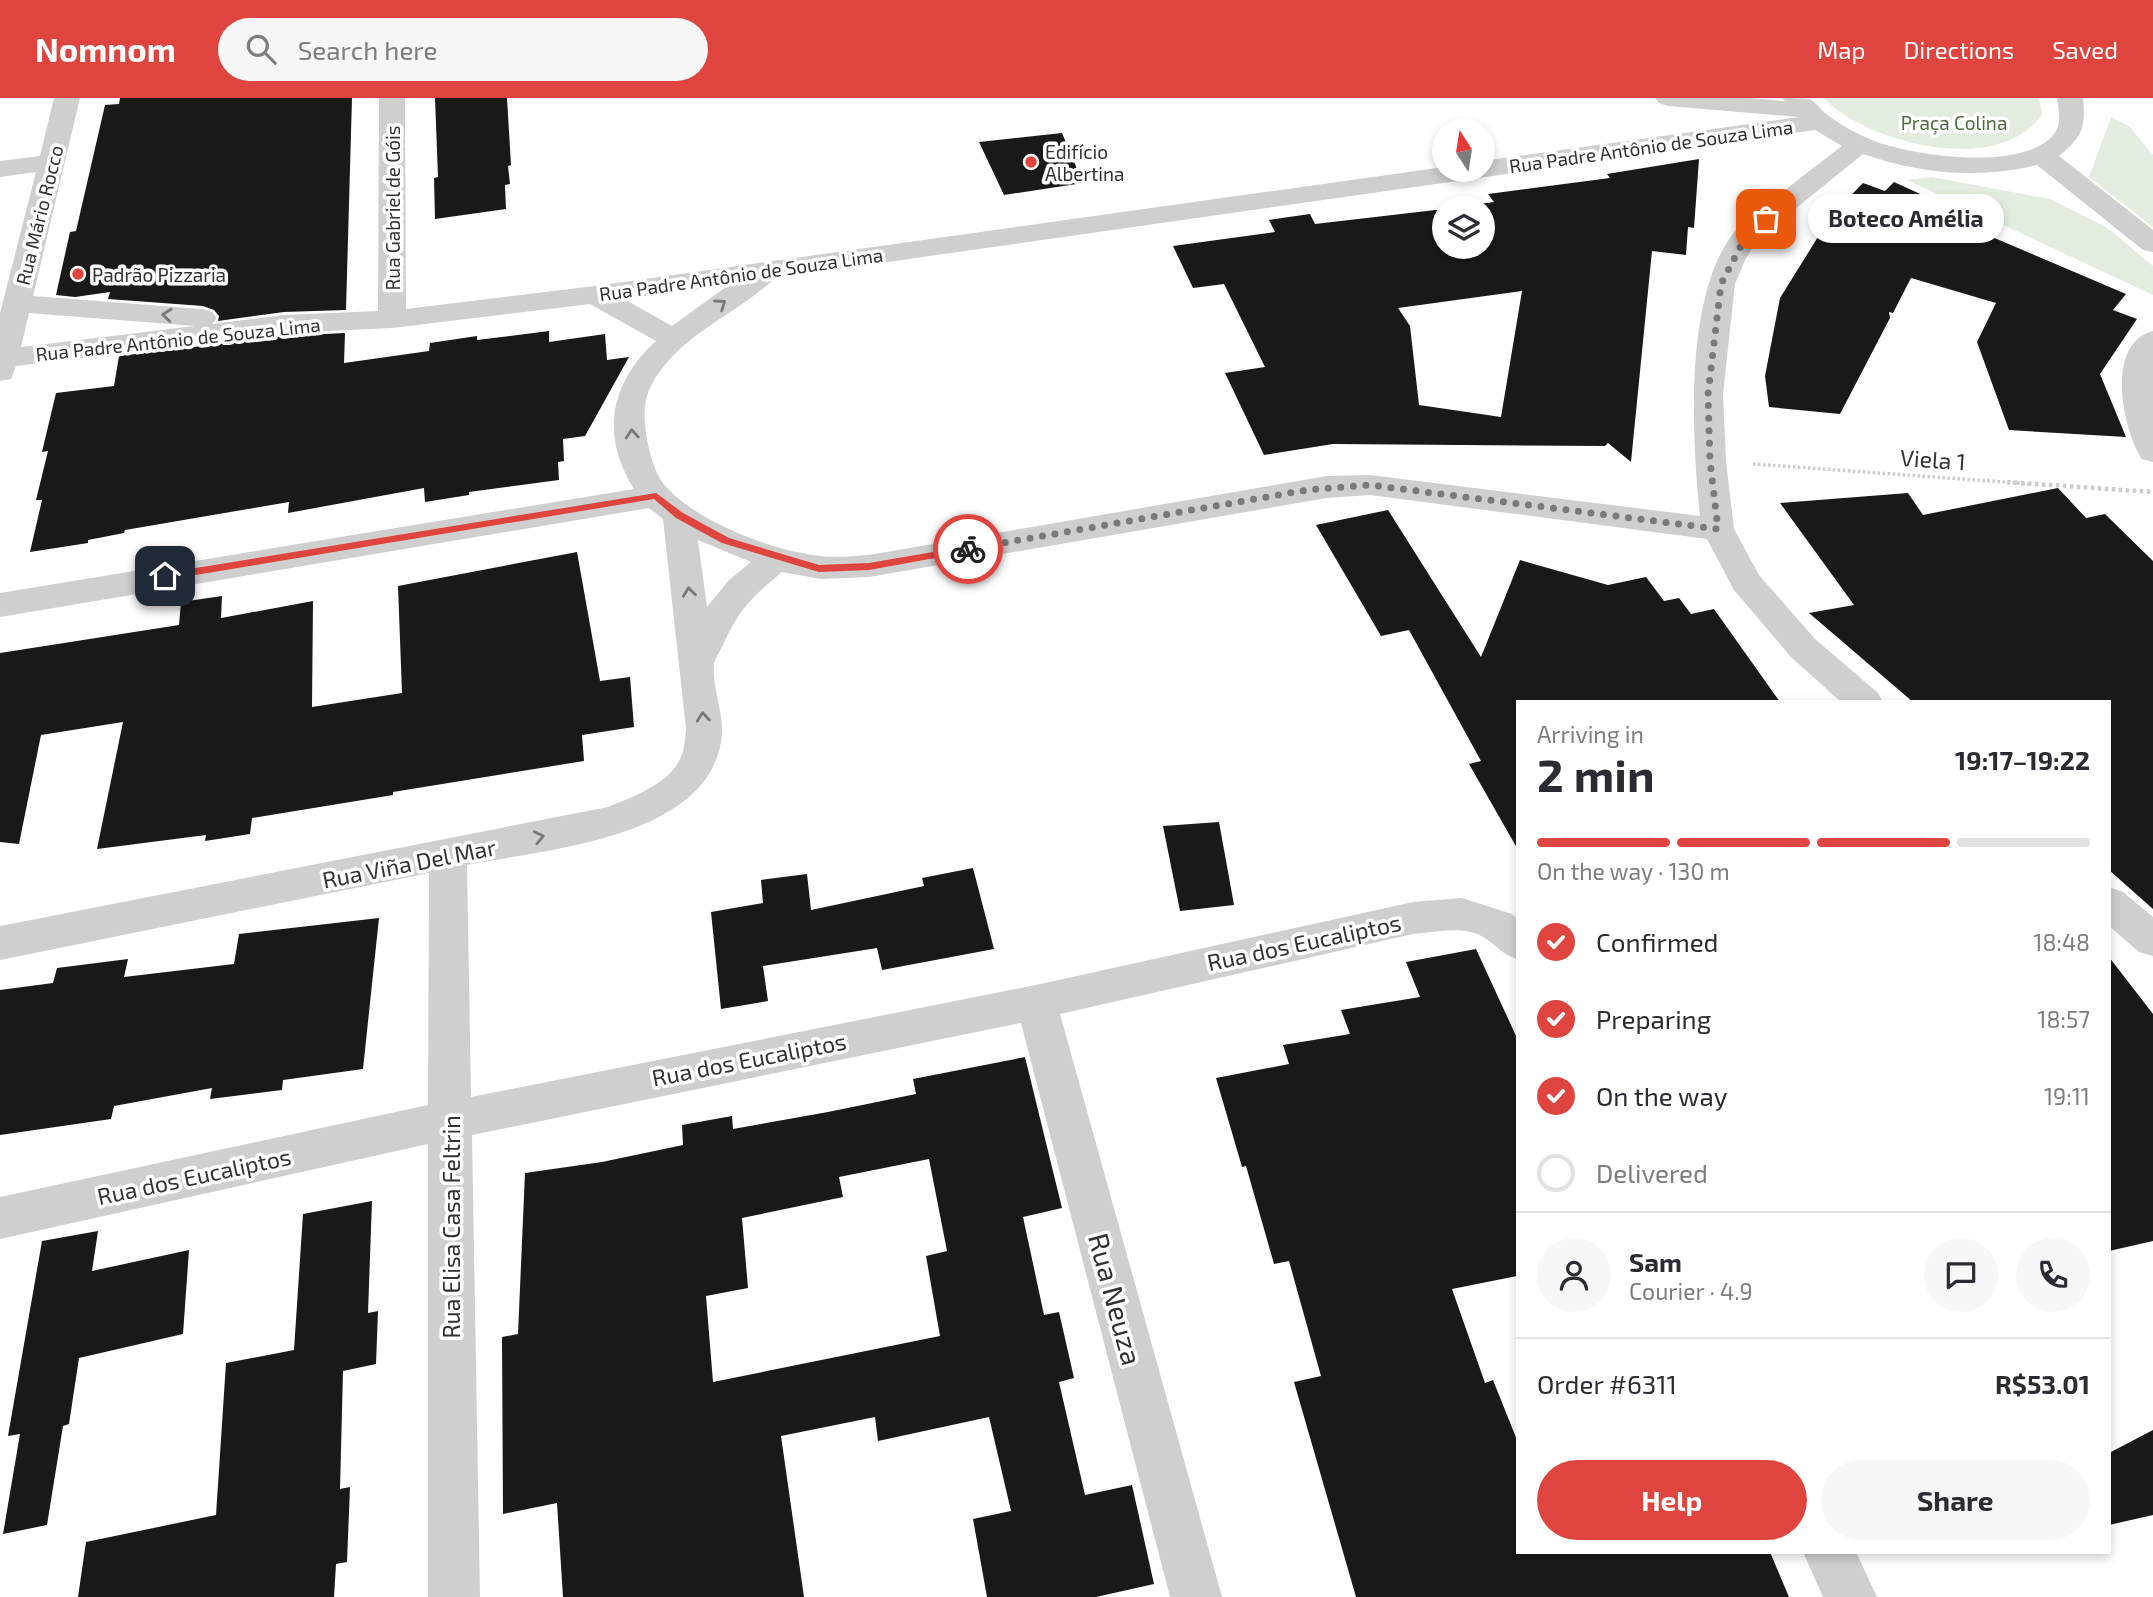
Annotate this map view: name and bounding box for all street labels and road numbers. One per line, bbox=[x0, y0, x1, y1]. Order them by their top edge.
street label: Rua Padre Antônio de Souza Lima bbox=[1508, 115, 1794, 177]
street label: Rua Gabriel de Góis bbox=[381, 126, 404, 290]
street label: Rua Mário Rocco bbox=[11, 143, 67, 287]
street label: Rua Padre Antônio de Souza Lima bbox=[598, 243, 884, 305]
street label: Rua Padre Antônio de Souza Lima bbox=[34, 313, 322, 365]
street label: Viela 1 bbox=[1899, 443, 1967, 475]
street label: Rua Viña Del Mar bbox=[320, 832, 498, 894]
street label: Rua dos Eucaliptos bbox=[1205, 908, 1403, 976]
street label: Rua dos Eucaliptos bbox=[649, 1026, 849, 1092]
street label: Rua Elisa Casa Feltrin bbox=[437, 1115, 465, 1339]
street label: Rua dos Eucaliptos bbox=[95, 1142, 293, 1210]
street label: Rua Neuza bbox=[1082, 1229, 1150, 1369]

